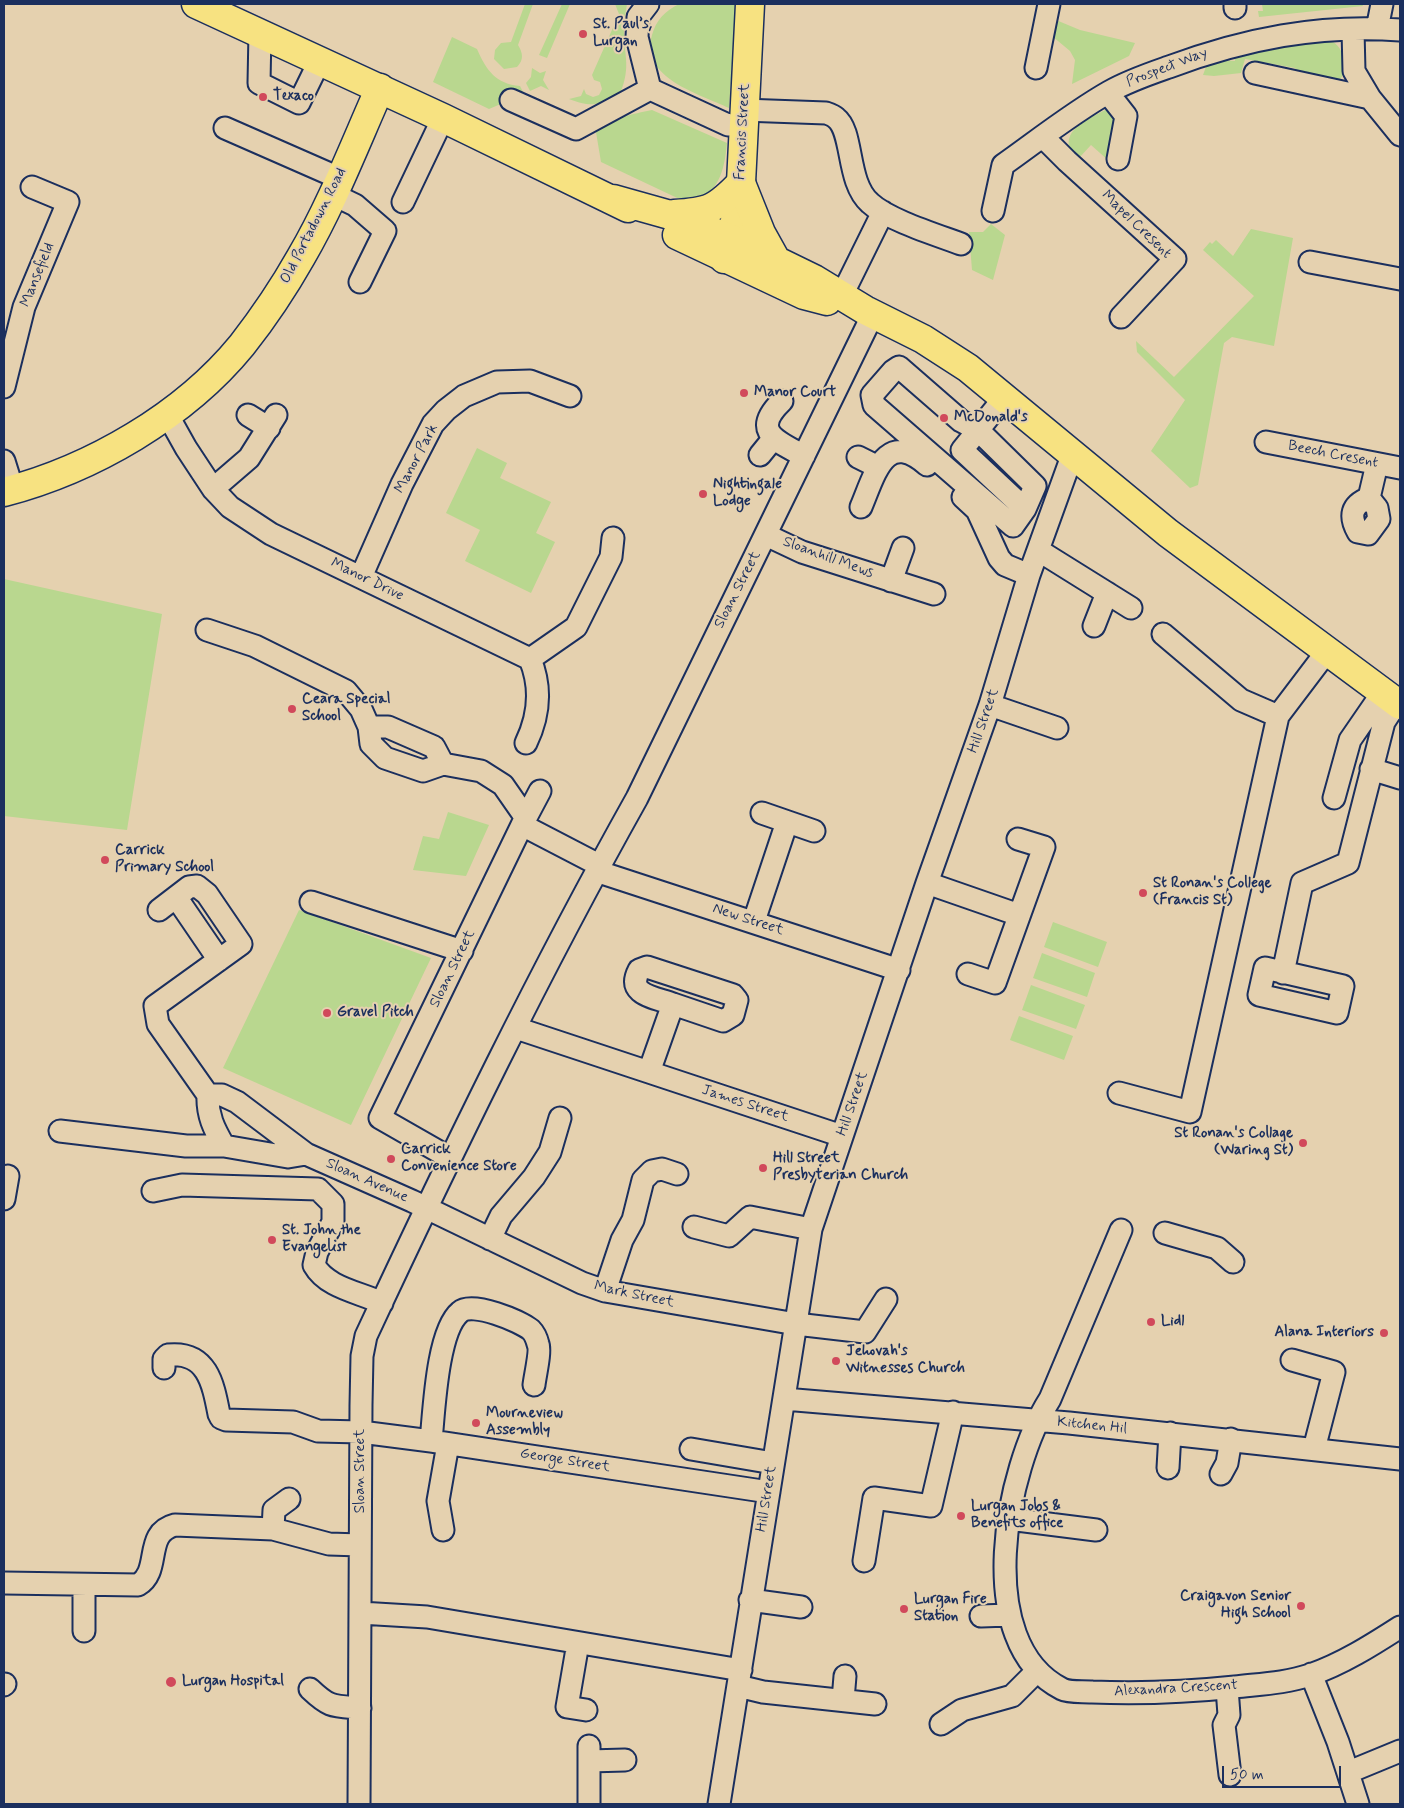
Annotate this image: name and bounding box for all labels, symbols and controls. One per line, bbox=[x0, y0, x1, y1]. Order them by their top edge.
place label: St. Paul’s, Lurgan bbox=[593, 16, 652, 51]
marker: St. Paul’s, Lurgan bbox=[577, 28, 589, 40]
street label: Prospect Way bbox=[1124, 44, 1210, 92]
street label: Francis Street bbox=[731, 83, 755, 181]
place label: Texaco bbox=[273, 88, 314, 106]
marker: Texaco bbox=[257, 91, 269, 103]
street label: Old Portadown Road bbox=[277, 165, 351, 287]
street label: Mapel Cresent bbox=[1097, 187, 1175, 263]
street label: Mansefield bbox=[17, 240, 59, 310]
place label: Manor Court bbox=[754, 384, 836, 402]
marker: Manor Court bbox=[738, 387, 750, 399]
place label: McDonald's bbox=[954, 409, 1028, 427]
marker: McDonald's bbox=[938, 412, 950, 424]
street label: Manor Park bbox=[391, 421, 443, 497]
street label: Beech Cresent bbox=[1286, 437, 1380, 473]
place label: Nightingale Lodge bbox=[713, 476, 782, 511]
marker: Nightingale Lodge bbox=[697, 488, 709, 500]
street label: Sloanhill Mews bbox=[780, 533, 876, 583]
street label: Sloan Street bbox=[711, 548, 765, 632]
street label: Manor Drive bbox=[328, 555, 406, 605]
street label: Hill Street bbox=[965, 686, 1003, 756]
place label: Ceara Special School bbox=[302, 691, 391, 726]
marker: Ceara Special School bbox=[286, 703, 298, 715]
place label: Carrick Primary School bbox=[115, 842, 214, 877]
marker: Carrick Primary School bbox=[99, 854, 111, 866]
place label: St Ronan's College (Francis St) bbox=[1153, 875, 1272, 910]
marker: St Ronan's College (Francis St) bbox=[1137, 887, 1149, 899]
street label: New Street bbox=[710, 900, 786, 940]
street label: Sloan Street bbox=[426, 927, 480, 1011]
place label: Gravel Pitch bbox=[337, 1004, 414, 1022]
marker: Gravel Pitch bbox=[321, 1007, 333, 1019]
street label: Hill Street bbox=[834, 1069, 872, 1139]
street label: James Street bbox=[699, 1081, 791, 1127]
place label: St Ronan's Collage (Waring St) bbox=[1174, 1125, 1293, 1160]
marker: St Ronan's Collage (Waring St) bbox=[1297, 1137, 1309, 1149]
place label: Carrick Convenience Store bbox=[401, 1141, 517, 1176]
place label: Hill Street Presbyterian Church bbox=[773, 1150, 908, 1185]
marker: Carrick Convenience Store bbox=[385, 1153, 397, 1165]
street label: Sloan Avenue bbox=[323, 1155, 411, 1207]
marker: Hill Street Presbyterian Church bbox=[757, 1162, 769, 1174]
place label: St. John the Evangelist bbox=[282, 1222, 361, 1257]
marker: St. John the Evangelist bbox=[266, 1234, 278, 1246]
street label: Mark Street bbox=[592, 1278, 676, 1312]
place label: Lidl bbox=[1161, 1313, 1184, 1331]
marker: Lidl bbox=[1145, 1316, 1157, 1328]
place label: Alana Interiors bbox=[1274, 1324, 1374, 1342]
marker: Alana Interiors bbox=[1378, 1327, 1390, 1339]
place label: Jehovah's Witnesses Church bbox=[846, 1343, 965, 1378]
marker: Jehovah's Witnesses Church bbox=[830, 1355, 842, 1367]
place label: Mourneview Assembly bbox=[486, 1405, 563, 1440]
street label: Kitchen Hil bbox=[1056, 1413, 1128, 1439]
marker: Mourneview Assembly bbox=[470, 1417, 482, 1429]
street label: Sloan Street bbox=[352, 1429, 370, 1513]
street label: George Street bbox=[519, 1445, 611, 1477]
street label: Hill Street bbox=[753, 1465, 781, 1533]
place label: Lurgan Jobs & Benefits office bbox=[971, 1498, 1063, 1533]
marker: Lurgan Jobs & Benefits office bbox=[955, 1510, 967, 1522]
place label: Craigavon Senior High School bbox=[1180, 1588, 1291, 1623]
place label: Lurgan Fire Station bbox=[914, 1591, 987, 1626]
marker: Craigavon Senior High School bbox=[1295, 1600, 1307, 1612]
marker: Lurgan Fire Station bbox=[898, 1603, 910, 1615]
place label: Lurgan Hospital bbox=[182, 1673, 284, 1691]
marker: Lurgan Hospital bbox=[164, 1675, 178, 1689]
street label: Alexandra Crescent bbox=[1114, 1677, 1238, 1701]
scale bar bbox=[1224, 1756, 1343, 1788]
text: 50 m bbox=[1230, 1765, 1264, 1785]

